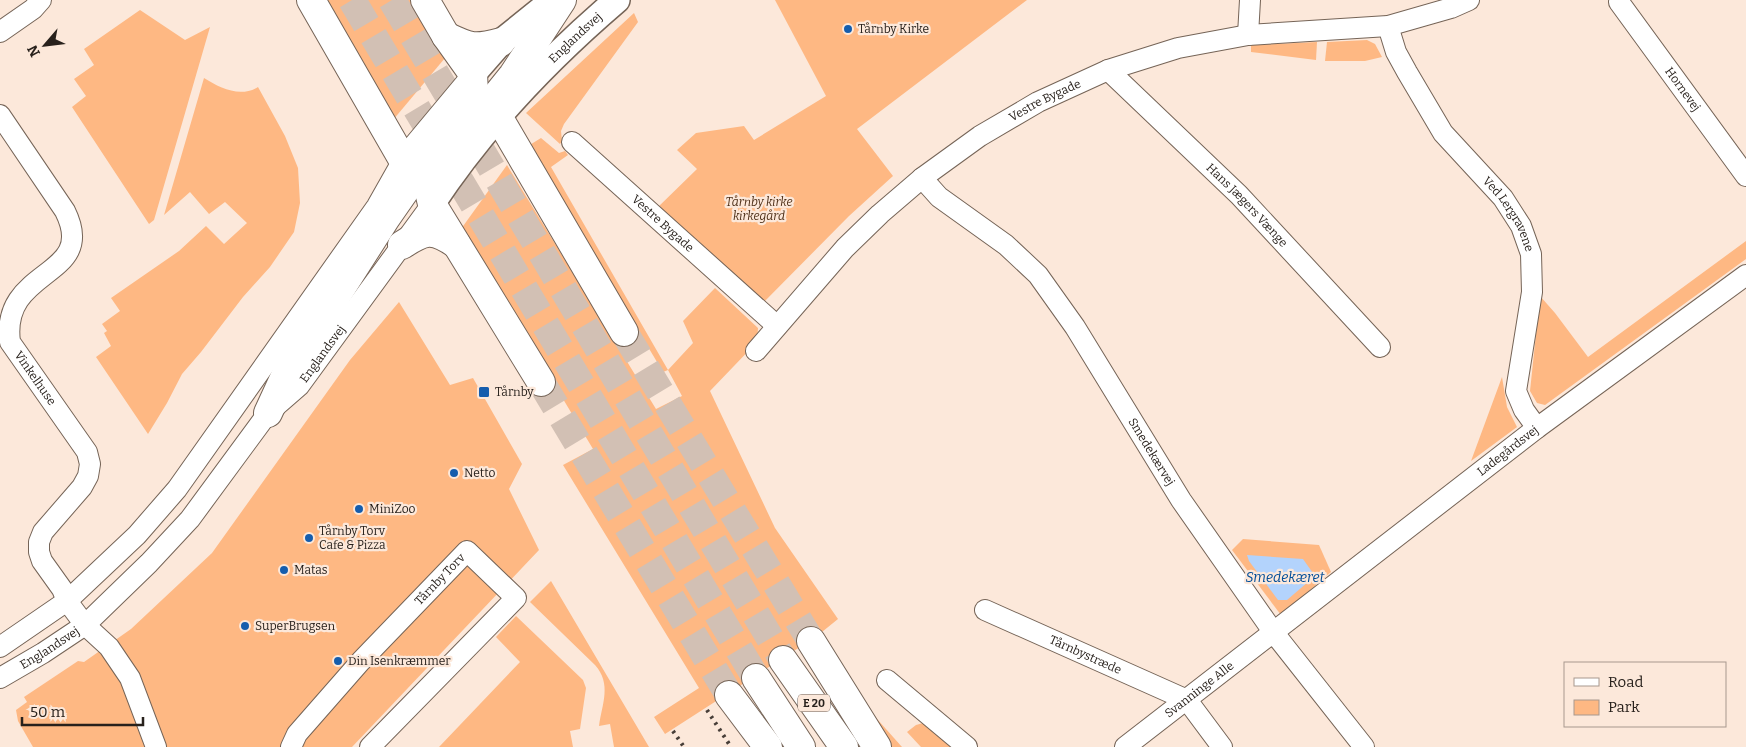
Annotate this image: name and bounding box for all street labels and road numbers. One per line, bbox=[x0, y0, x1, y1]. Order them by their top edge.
street label: Englandsvej bbox=[546, 10, 605, 66]
street label: Hornevej bbox=[1662, 64, 1703, 114]
street label: Vestre Bygade bbox=[1007, 76, 1083, 124]
street label: Hans Jægers Vænge bbox=[1203, 161, 1291, 250]
street label: Ved Lergravene bbox=[1480, 174, 1537, 253]
street label: Vestre Bygade bbox=[629, 192, 697, 255]
street label: Englandsvej bbox=[297, 323, 348, 385]
street label: Vinkelhuse bbox=[12, 348, 59, 408]
street label: Smedekærvej bbox=[1126, 416, 1177, 488]
street label: Ladegårdsvej bbox=[1474, 423, 1541, 479]
street label: Tårnby Torv bbox=[412, 550, 468, 608]
street label: Englandsvej bbox=[17, 624, 82, 672]
street label: Tårnbystræde bbox=[1047, 633, 1124, 677]
street label: Svanninge Alle bbox=[1162, 658, 1237, 720]
road number: E 20 bbox=[798, 694, 830, 711]

